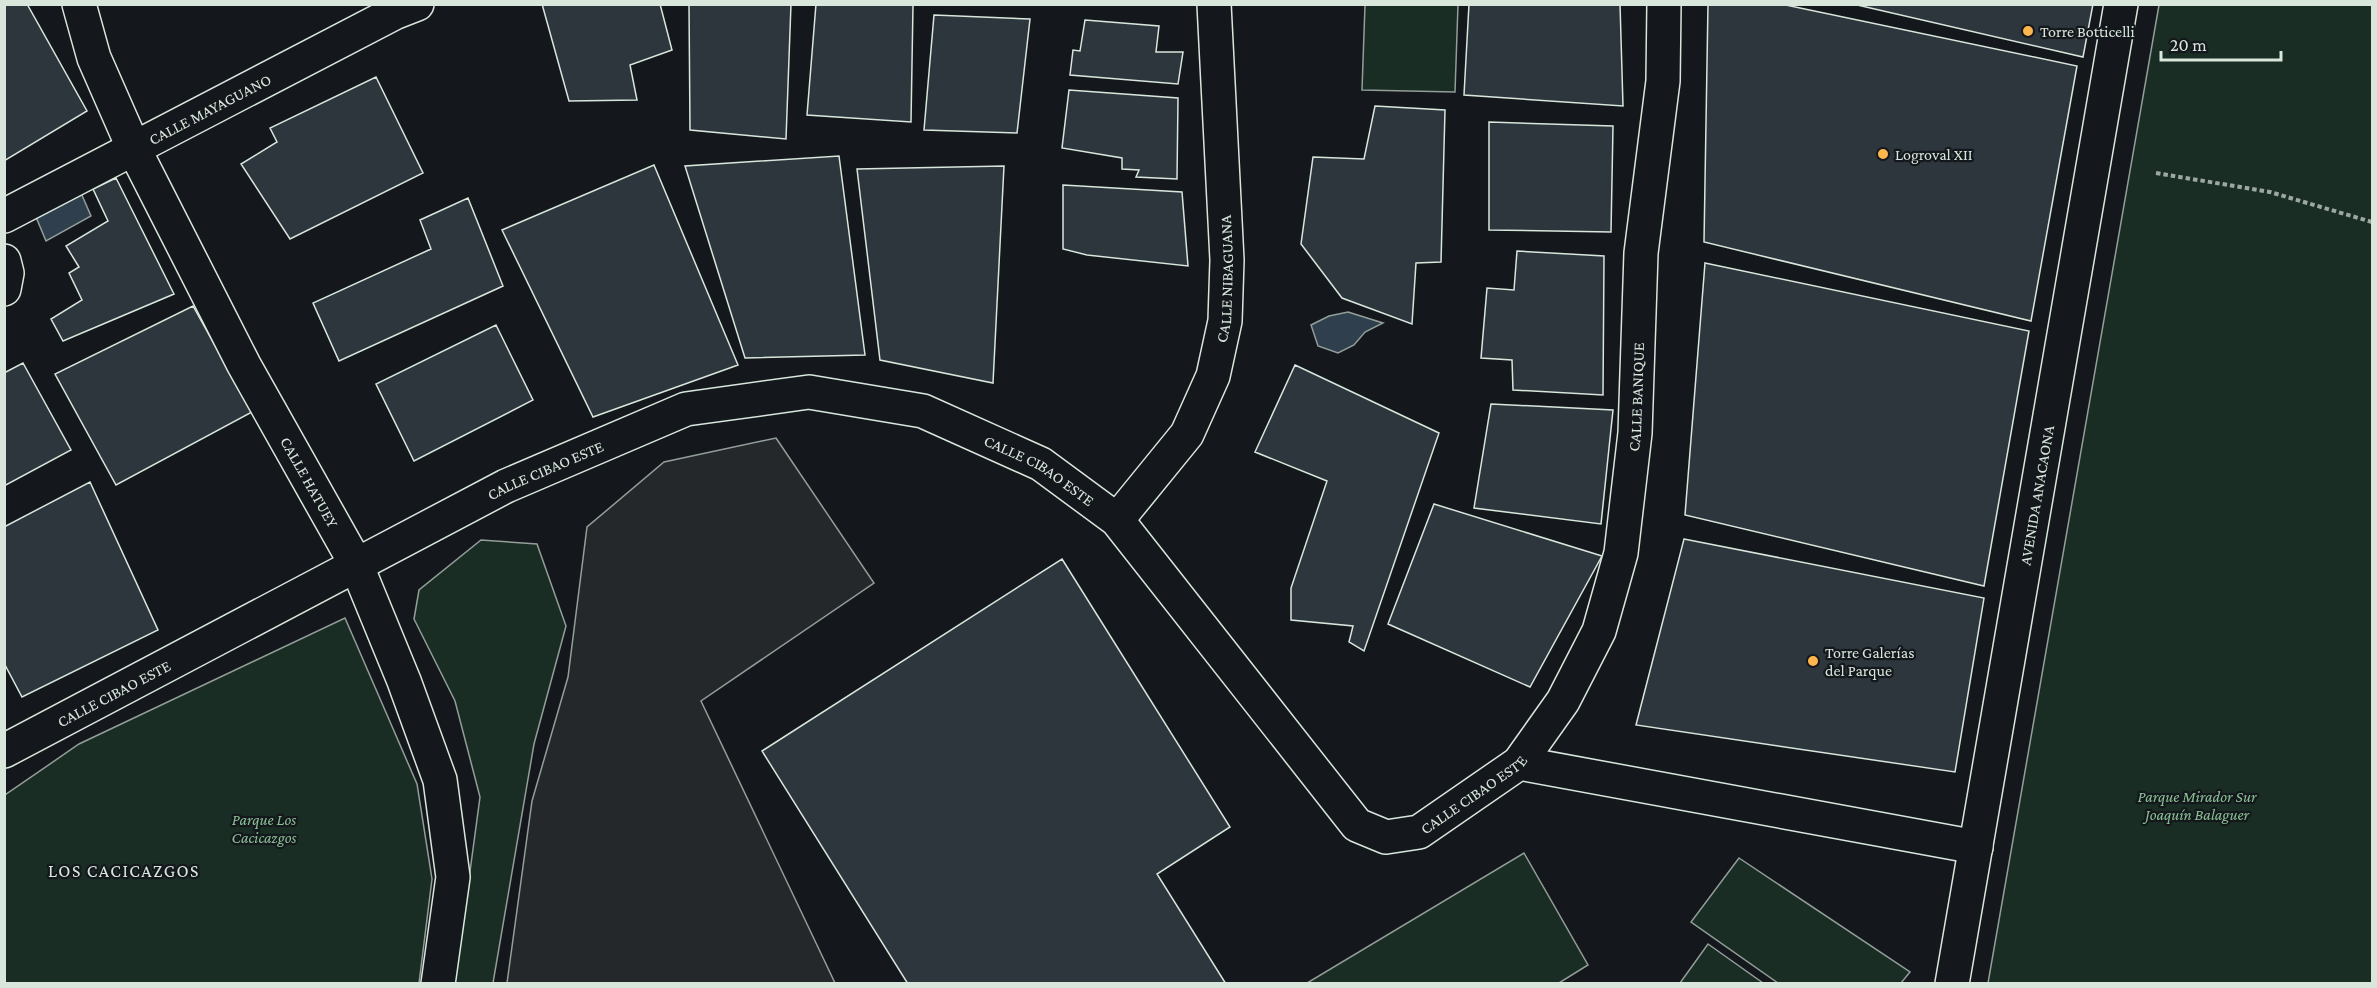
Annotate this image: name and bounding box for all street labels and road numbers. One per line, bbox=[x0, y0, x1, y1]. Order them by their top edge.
street label: CALLE MAYAGUANO bbox=[146, 71, 274, 148]
street label: CALLE NIBAGUANA bbox=[1213, 213, 1236, 344]
street label: CALLE BANIQUE bbox=[1625, 342, 1647, 452]
street label: AVENIDA ANACAONA bbox=[2016, 423, 2057, 567]
street label: CALLE CIBAO ESTE bbox=[982, 432, 1098, 509]
street label: CALLE HATUEY bbox=[277, 434, 342, 531]
street label: CALLE CIBAO ESTE bbox=[484, 437, 606, 503]
street label: CALLE CIBAO ESTE bbox=[55, 657, 173, 730]
street label: CALLE CIBAO ESTE bbox=[1417, 752, 1531, 837]

